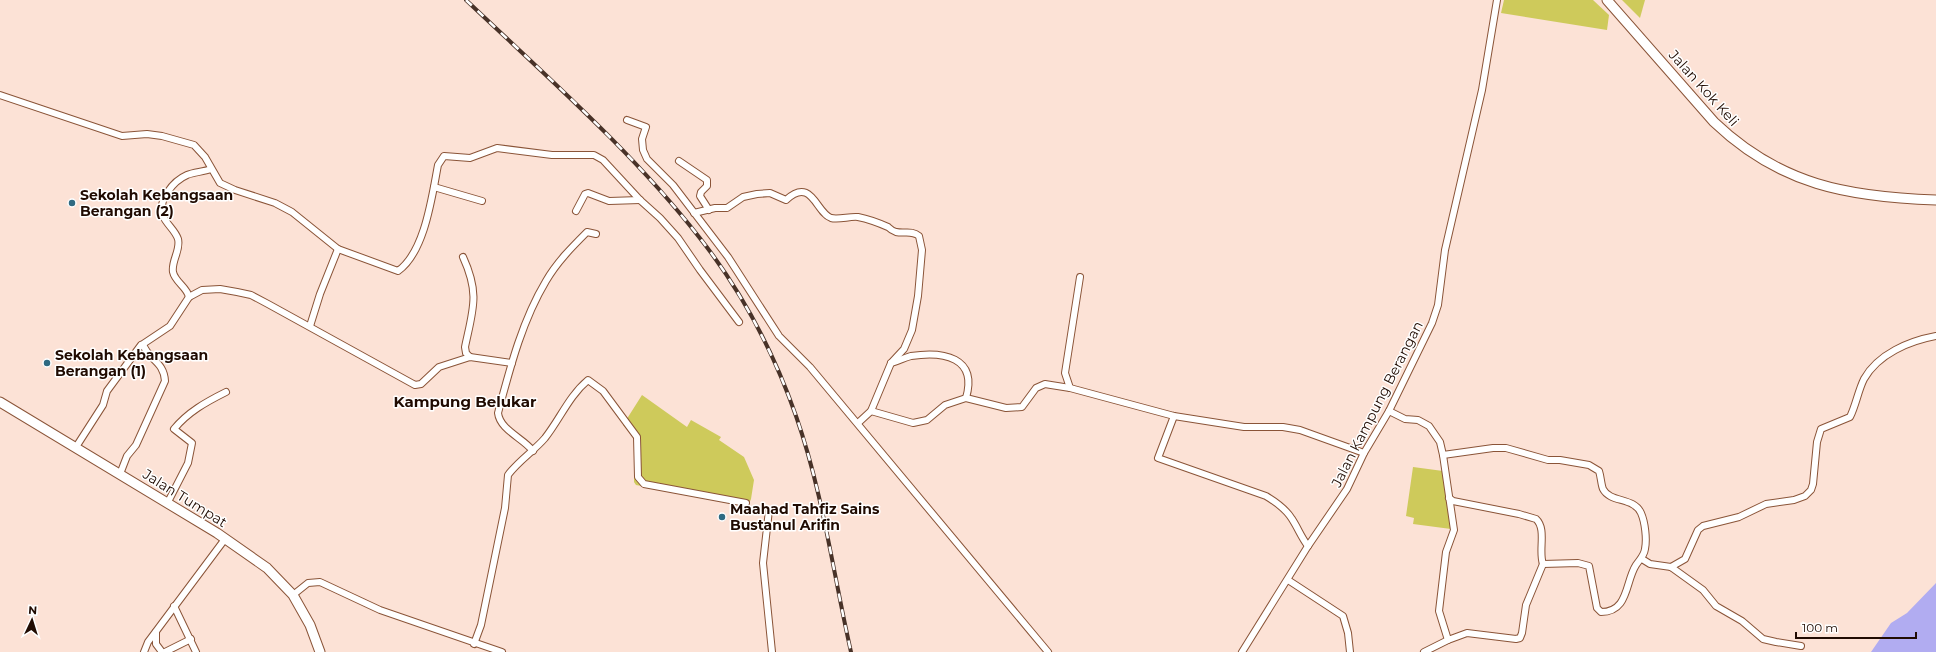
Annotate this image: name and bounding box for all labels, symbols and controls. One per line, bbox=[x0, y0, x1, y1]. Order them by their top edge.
street label: Jalan Kok Keli bbox=[1664, 45, 1743, 130]
place label: Sekolah Kebangsaan Berangan (2) bbox=[80, 186, 233, 220]
marker: Sekolah Kebangsaan Berangan (2) bbox=[67, 198, 77, 208]
street label: Jalan Kampung Berangan bbox=[1327, 318, 1427, 491]
place label: Sekolah Kebangsaan Berangan (1) bbox=[55, 346, 208, 380]
marker: Sekolah Kebangsaan Berangan (1) bbox=[42, 358, 52, 368]
district label: Kampung Belukar bbox=[394, 392, 537, 411]
street label: Jalan Tumpat bbox=[139, 464, 231, 531]
place label: Maahad Tahfiz Sains Bustanul Arifin bbox=[730, 500, 880, 534]
marker: Maahad Tahfiz Sains Bustanul Arifin bbox=[717, 512, 727, 522]
north arrow bbox=[12, 600, 52, 640]
text: N bbox=[28, 603, 38, 617]
scale bar bbox=[1796, 614, 1916, 640]
text: 100 m bbox=[1802, 620, 1838, 635]

